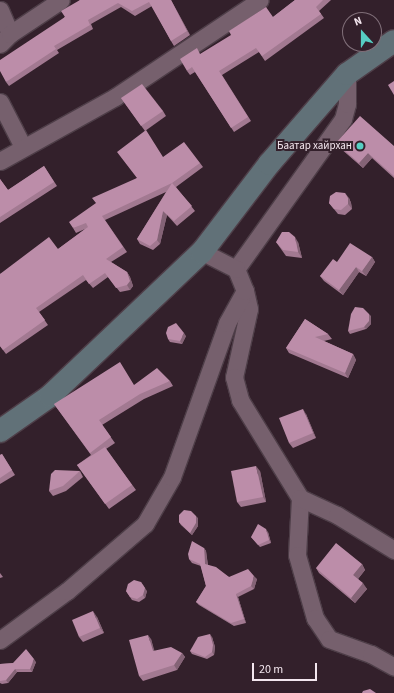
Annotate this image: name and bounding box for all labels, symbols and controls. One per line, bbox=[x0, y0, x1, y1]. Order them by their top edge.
north arrow bbox=[342, 12, 382, 52]
text: N bbox=[352, 13, 364, 30]
place label: Баатар хайрхан bbox=[277, 139, 352, 153]
marker: Баатар хайрхан bbox=[355, 141, 365, 151]
scale bar bbox=[254, 655, 319, 681]
text: 20 m bbox=[259, 661, 283, 678]

